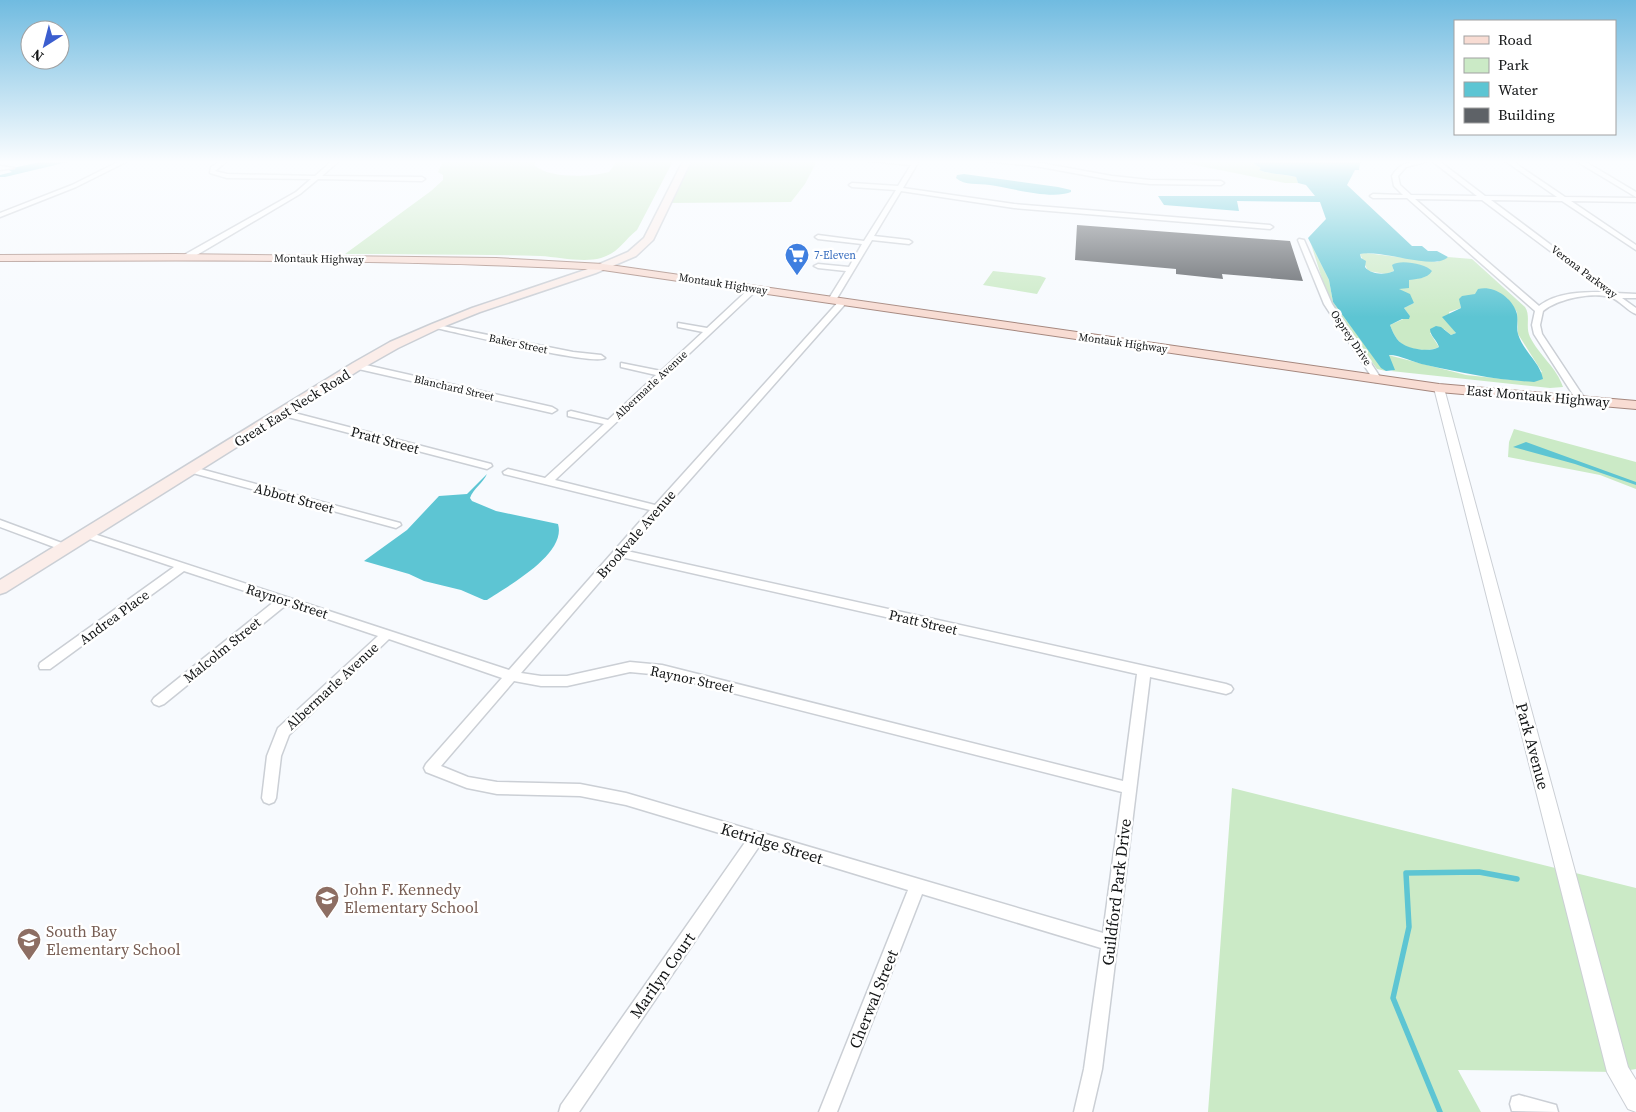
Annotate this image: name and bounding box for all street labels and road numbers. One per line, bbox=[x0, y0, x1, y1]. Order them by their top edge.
street label: Verona Parkway bbox=[1548, 242, 1621, 302]
street label: Montauk Highway bbox=[274, 251, 364, 267]
street label: Montauk Highway bbox=[678, 270, 769, 298]
street label: Osprey Drive bbox=[1327, 307, 1375, 369]
street label: Montauk Highway bbox=[1078, 329, 1169, 357]
street label: Baker Street bbox=[487, 330, 549, 358]
street label: Albermarle Avenue bbox=[611, 347, 691, 423]
street label: Great East Neck Road bbox=[230, 364, 354, 452]
street label: Blanchard Street bbox=[413, 372, 496, 405]
street label: East Montauk Highway bbox=[1466, 380, 1611, 412]
street label: Pratt Street bbox=[349, 421, 422, 459]
street label: Abbott Street bbox=[252, 478, 336, 518]
street label: Brookvale Avenue bbox=[592, 485, 680, 583]
street label: Raynor Street bbox=[244, 578, 331, 624]
street label: Andrea Place bbox=[75, 585, 153, 649]
street label: Pratt Street bbox=[887, 604, 960, 640]
street label: Malcolm Street bbox=[179, 612, 265, 687]
street label: Albermarle Avenue bbox=[281, 638, 383, 734]
street label: Raynor Street bbox=[648, 660, 736, 698]
street label: Park Avenue bbox=[1511, 700, 1555, 792]
street label: Ketridge Street bbox=[718, 817, 826, 869]
street label: Guildford Park Drive bbox=[1096, 817, 1136, 967]
street label: Marilyn Court bbox=[624, 927, 700, 1022]
street label: Cherwal Street bbox=[843, 946, 903, 1052]

